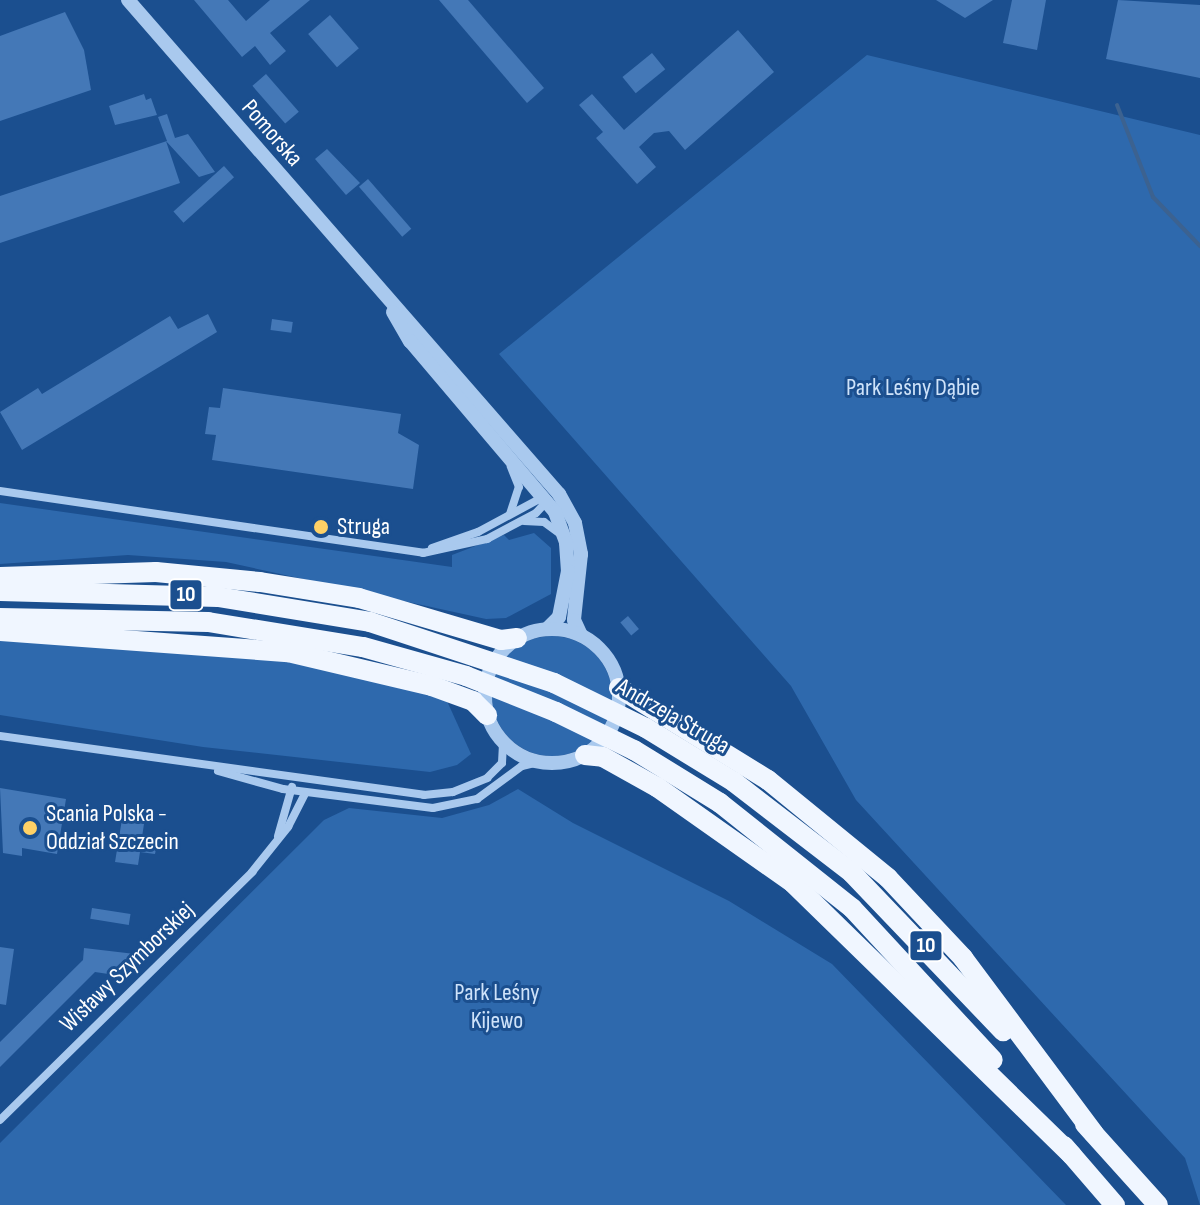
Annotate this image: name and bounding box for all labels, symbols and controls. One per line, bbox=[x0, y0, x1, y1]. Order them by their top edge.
street label: Pomorska bbox=[235, 94, 309, 172]
park label: Park Leśny Dąbie bbox=[846, 374, 980, 402]
place label: Struga bbox=[337, 513, 390, 541]
marker: Struga bbox=[312, 518, 330, 536]
road number: 10 bbox=[168, 577, 204, 613]
street label: Andrzeja Struga bbox=[611, 672, 735, 760]
place label: Scania Polska - Oddział Szczecin bbox=[46, 800, 179, 856]
marker: Scania Polska - Oddział Szczecin bbox=[21, 819, 39, 837]
street label: Wisławy Szymborskiej bbox=[54, 896, 200, 1038]
road number: 10 bbox=[908, 928, 944, 964]
park label: Park Leśny Kijewo bbox=[454, 979, 540, 1035]

